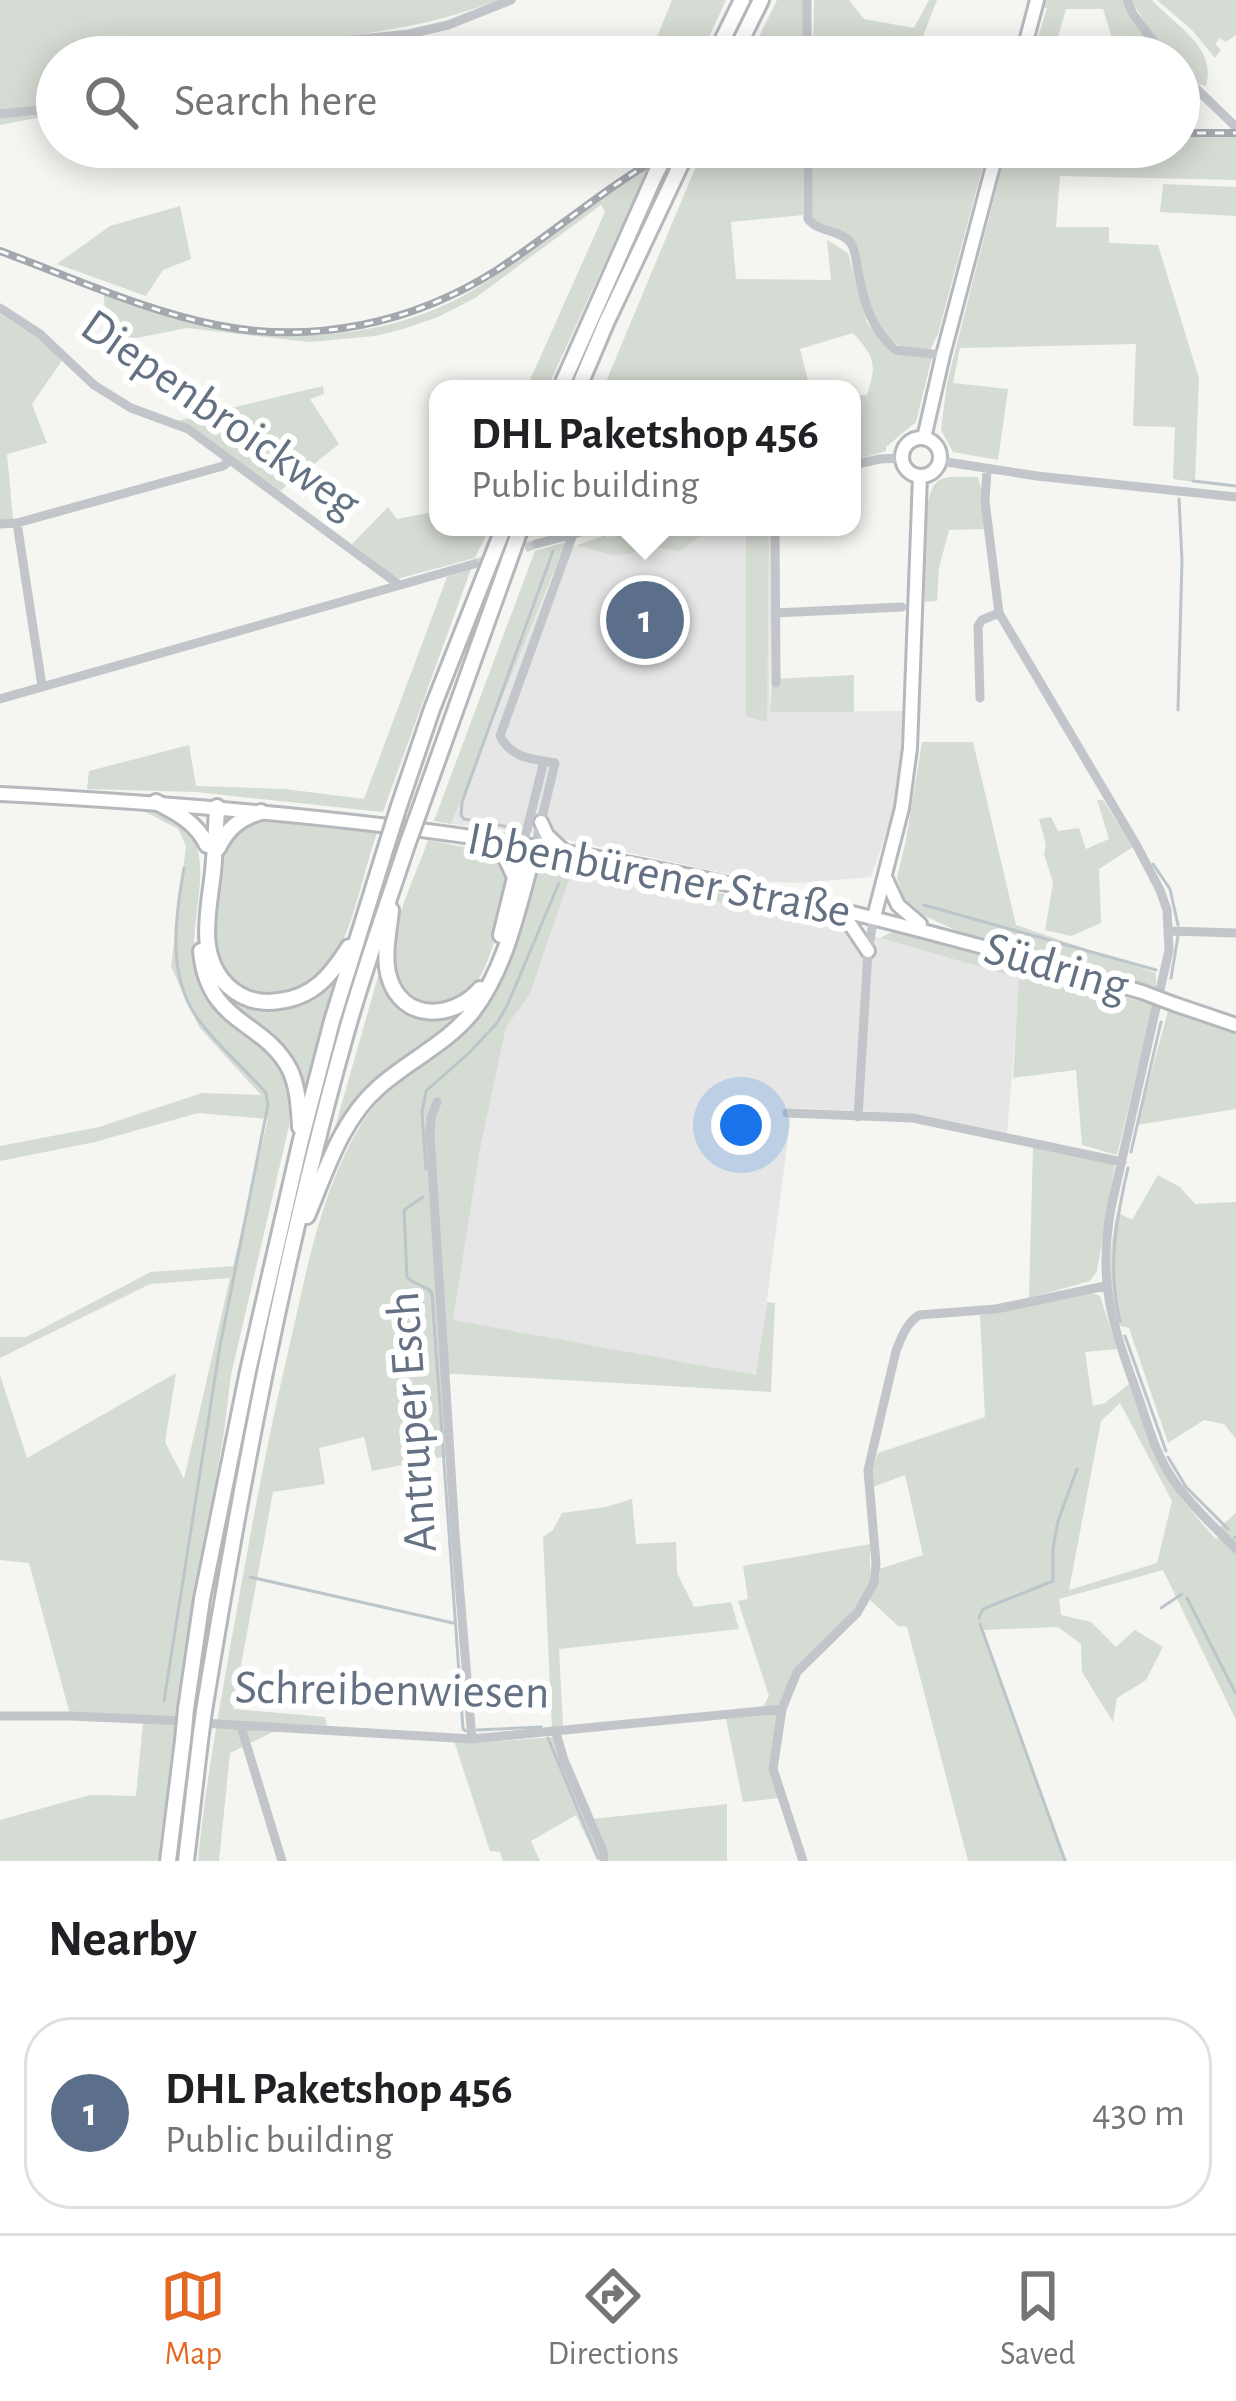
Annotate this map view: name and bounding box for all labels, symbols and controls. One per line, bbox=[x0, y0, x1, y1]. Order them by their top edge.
search box bbox=[36, 36, 1200, 168]
icon: search bbox=[78, 69, 144, 135]
text: Search here bbox=[174, 79, 377, 124]
street label: Diepenbroickweg bbox=[72, 301, 369, 529]
popup bbox=[429, 380, 861, 536]
text: DHL Paketshop 456 bbox=[471, 412, 819, 457]
text: Public building bbox=[471, 466, 699, 505]
pin: 1 bbox=[606, 575, 684, 665]
street label: Ibbenbürener Straße bbox=[463, 815, 855, 937]
street label: Südring bbox=[979, 925, 1134, 1012]
your location bbox=[711, 1095, 771, 1155]
street label: Antruper Esch bbox=[380, 1290, 446, 1554]
street label: Schreibenwiesen bbox=[234, 1664, 550, 1718]
text: Nearby bbox=[48, 1914, 197, 1965]
text: DHL Paketshop 456 bbox=[165, 2067, 513, 2112]
text: 1 bbox=[83, 2094, 97, 2133]
text: 430 m bbox=[1092, 2094, 1185, 2133]
text: Public building bbox=[165, 2121, 393, 2160]
tab: Map bbox=[160, 2263, 226, 2375]
tab: Directions bbox=[547, 2263, 679, 2375]
tab: Saved bbox=[1000, 2263, 1075, 2375]

